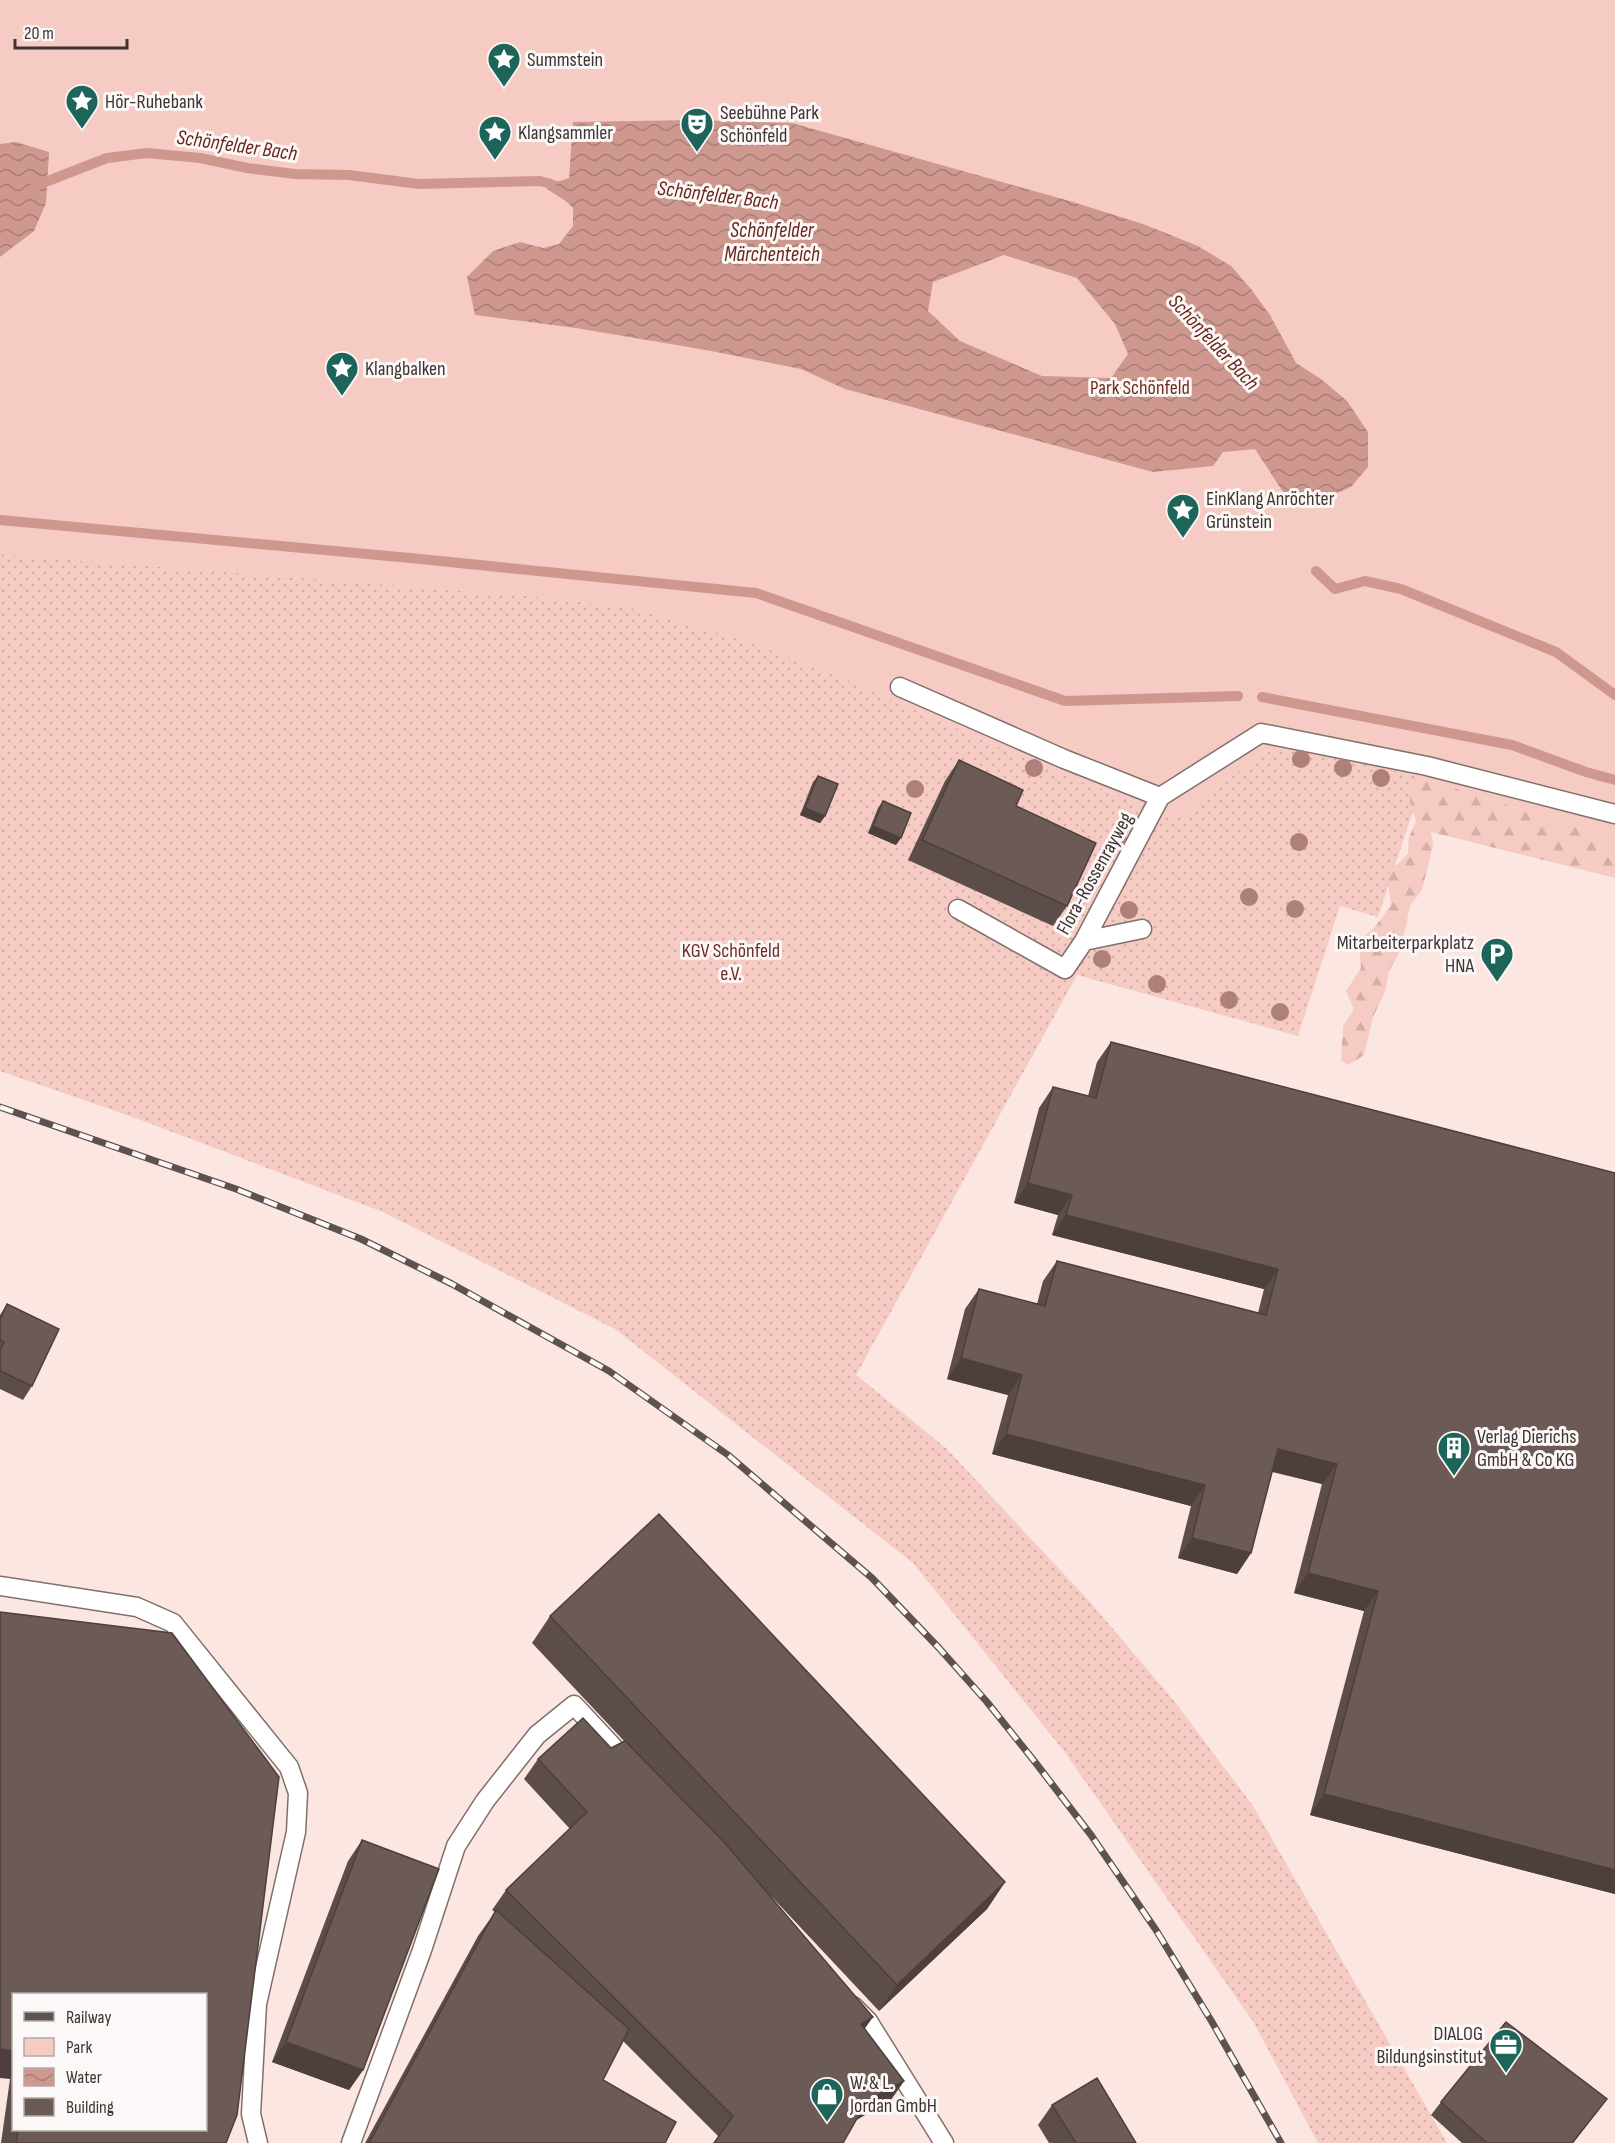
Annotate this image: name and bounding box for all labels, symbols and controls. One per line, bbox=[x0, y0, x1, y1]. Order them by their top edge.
scale bar bbox=[15, 12, 128, 50]
text: 20 m bbox=[24, 23, 54, 44]
place icon: Summstein bbox=[486, 41, 522, 88]
place label: Summstein bbox=[527, 48, 603, 72]
place icon: Hör-Ruhebank bbox=[64, 83, 100, 130]
place label: Hör-Ruhebank bbox=[105, 90, 203, 114]
place label: Seebühne Park Schönfeld bbox=[720, 101, 819, 148]
theatre icon: Seebühne Park Schönfeld bbox=[679, 106, 715, 153]
place icon: Klangsammler bbox=[477, 114, 513, 161]
place label: Klangsammler bbox=[518, 121, 613, 145]
water label: Schönfelder Bach bbox=[175, 125, 299, 166]
water label: Schönfelder Bach bbox=[656, 176, 780, 215]
water label: Schönfelder Märchenteich bbox=[724, 218, 820, 267]
water label: Schönfelder Bach bbox=[1163, 289, 1264, 395]
place icon: Klangbalken bbox=[324, 350, 360, 397]
place label: Klangbalken bbox=[365, 357, 446, 381]
park label: Park Schönfeld bbox=[1090, 376, 1190, 400]
place label: EinKlang Anröchter Grünstein bbox=[1206, 487, 1335, 534]
place icon: EinKlang Anröchter Grünstein bbox=[1165, 492, 1201, 539]
street label: Flora-Rossenrayweg bbox=[1051, 808, 1138, 939]
place label: Mitarbeiterparkplatz HNA bbox=[1337, 931, 1474, 978]
parking icon: Mitarbeiterparkplatz HNA bbox=[1479, 936, 1515, 983]
park label: KGV Schönfeld e.V. bbox=[682, 939, 780, 986]
place label: Verlag Dierichs GmbH & Co KG bbox=[1477, 1425, 1577, 1472]
building icon: Verlag Dierichs GmbH & Co KG bbox=[1436, 1430, 1472, 1477]
legend bbox=[12, 1993, 207, 2131]
text: Railway bbox=[66, 2007, 111, 2028]
place label: DIALOG Bildungsinstitut bbox=[1376, 2022, 1483, 2069]
office icon: DIALOG Bildungsinstitut bbox=[1488, 2027, 1524, 2074]
text: Park bbox=[66, 2037, 92, 2058]
text: Water bbox=[66, 2067, 102, 2088]
place label: W. & L. Jordan GmbH bbox=[849, 2071, 937, 2118]
shop icon: W. & L. Jordan GmbH bbox=[809, 2076, 845, 2123]
text: Building bbox=[66, 2097, 114, 2118]

